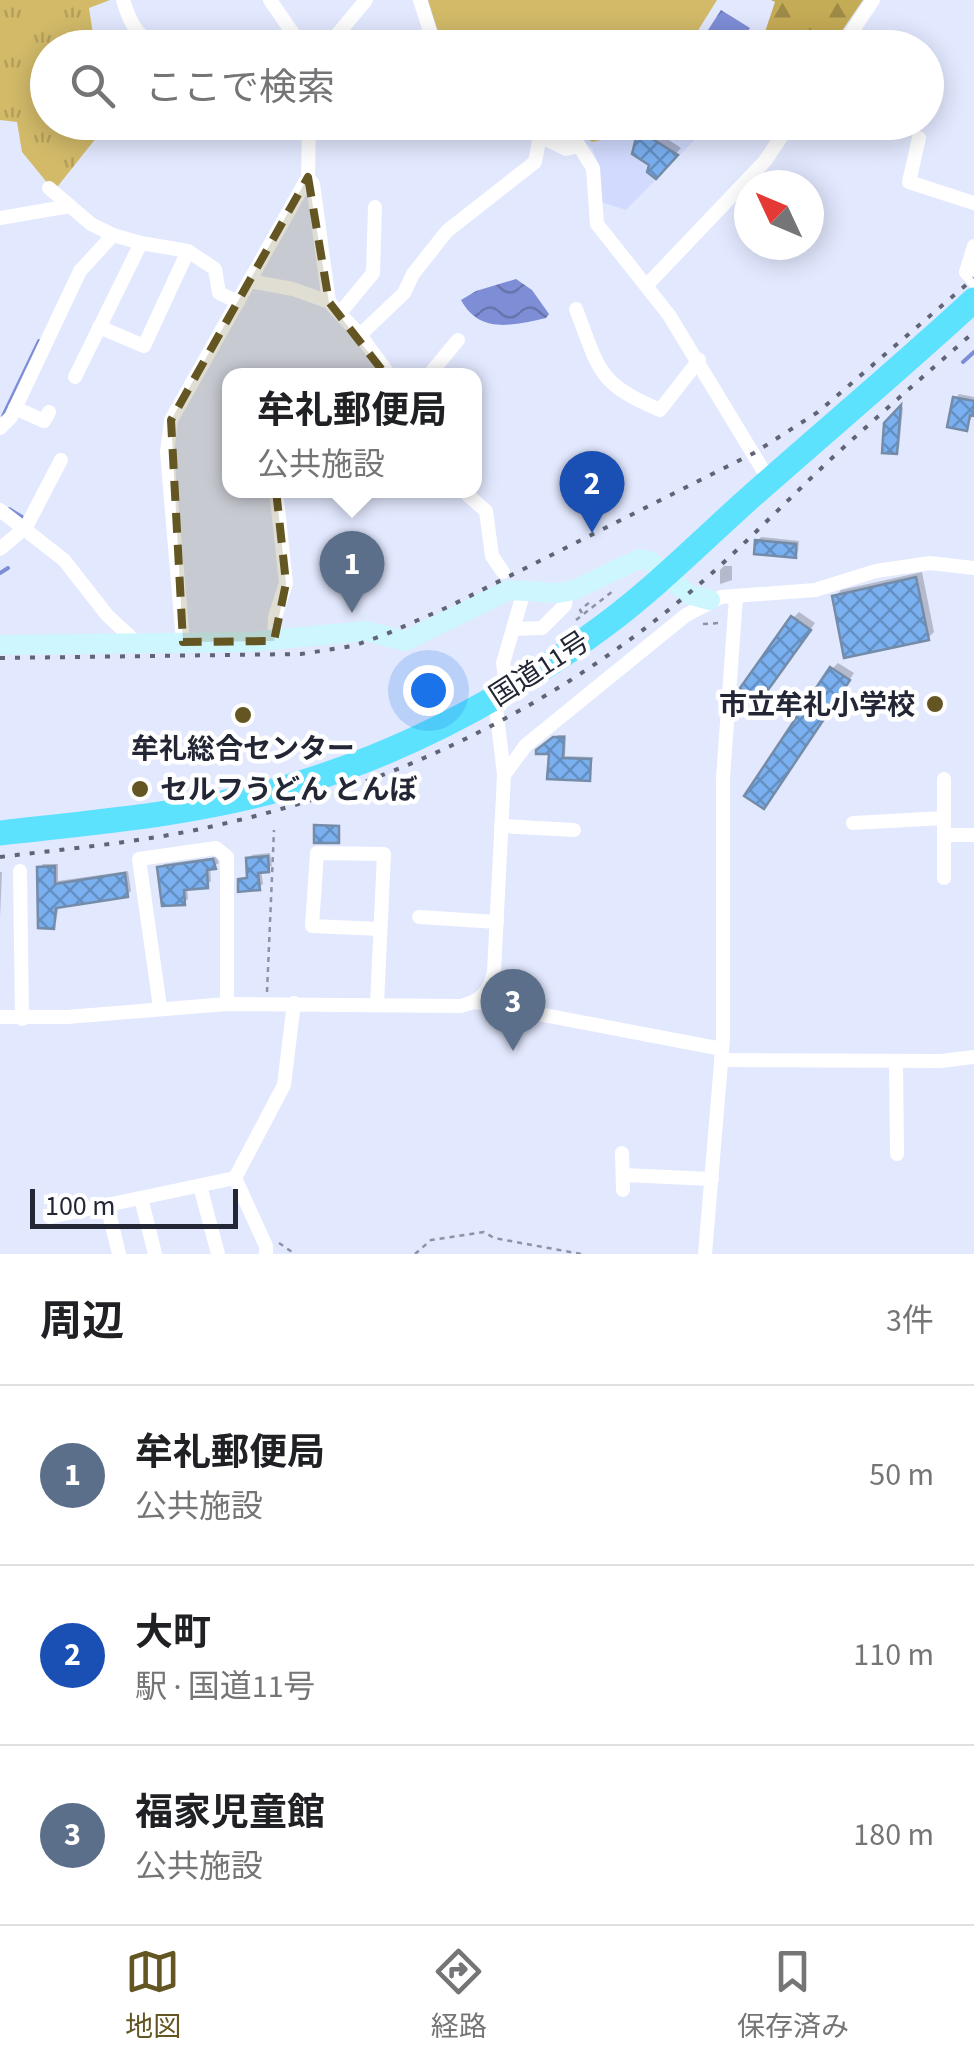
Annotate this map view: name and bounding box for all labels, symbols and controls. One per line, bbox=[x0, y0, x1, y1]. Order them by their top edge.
search box bbox=[30, 30, 944, 140]
icon: search bbox=[65, 58, 120, 113]
text: ここで検索 bbox=[145, 61, 335, 115]
north arrow bbox=[734, 170, 824, 260]
popup bbox=[222, 368, 482, 498]
text: 牟礼郵便局 bbox=[257, 384, 447, 438]
text: 公共施設 bbox=[257, 442, 385, 488]
pin: 2 bbox=[560, 450, 624, 533]
pin: 1 bbox=[320, 530, 384, 613]
street label: 国道11号 bbox=[482, 622, 597, 716]
your location bbox=[403, 665, 454, 716]
place label: 市立牟礼小学校 bbox=[719, 685, 915, 725]
marker: 市立牟礼小学校 bbox=[924, 693, 946, 715]
marker: 牟礼総合センター bbox=[232, 704, 254, 726]
place label: 牟礼総合センター bbox=[131, 729, 355, 769]
place label: セルフうどん とんぼ bbox=[160, 770, 418, 810]
marker: セルフうどん とんぼ bbox=[129, 778, 151, 800]
pin: 3 bbox=[480, 968, 546, 1051]
scale bar bbox=[30, 1184, 238, 1228]
text: 100 m bbox=[45, 1186, 116, 1226]
text: 周辺 bbox=[40, 1292, 124, 1352]
text: 3件 bbox=[886, 1298, 934, 1344]
text: 牟礼郵便局 bbox=[135, 1426, 325, 1480]
text: 1 bbox=[64, 1452, 81, 1498]
text: 50 m bbox=[869, 1452, 934, 1498]
text: 公共施設 bbox=[135, 1484, 263, 1530]
text: 大町 bbox=[135, 1606, 211, 1660]
text: 2 bbox=[64, 1632, 81, 1678]
text: 110 m bbox=[853, 1632, 934, 1678]
text: 駅 · 国道11号 bbox=[135, 1664, 316, 1710]
text: 福家児童館 bbox=[135, 1786, 325, 1840]
text: 3 bbox=[64, 1812, 81, 1858]
text: 180 m bbox=[853, 1812, 934, 1858]
text: 公共施設 bbox=[135, 1844, 263, 1890]
tab: 地図 bbox=[125, 1944, 181, 2047]
tab: 経路 bbox=[431, 1944, 487, 2047]
tab: 保存済み bbox=[737, 1944, 849, 2047]

